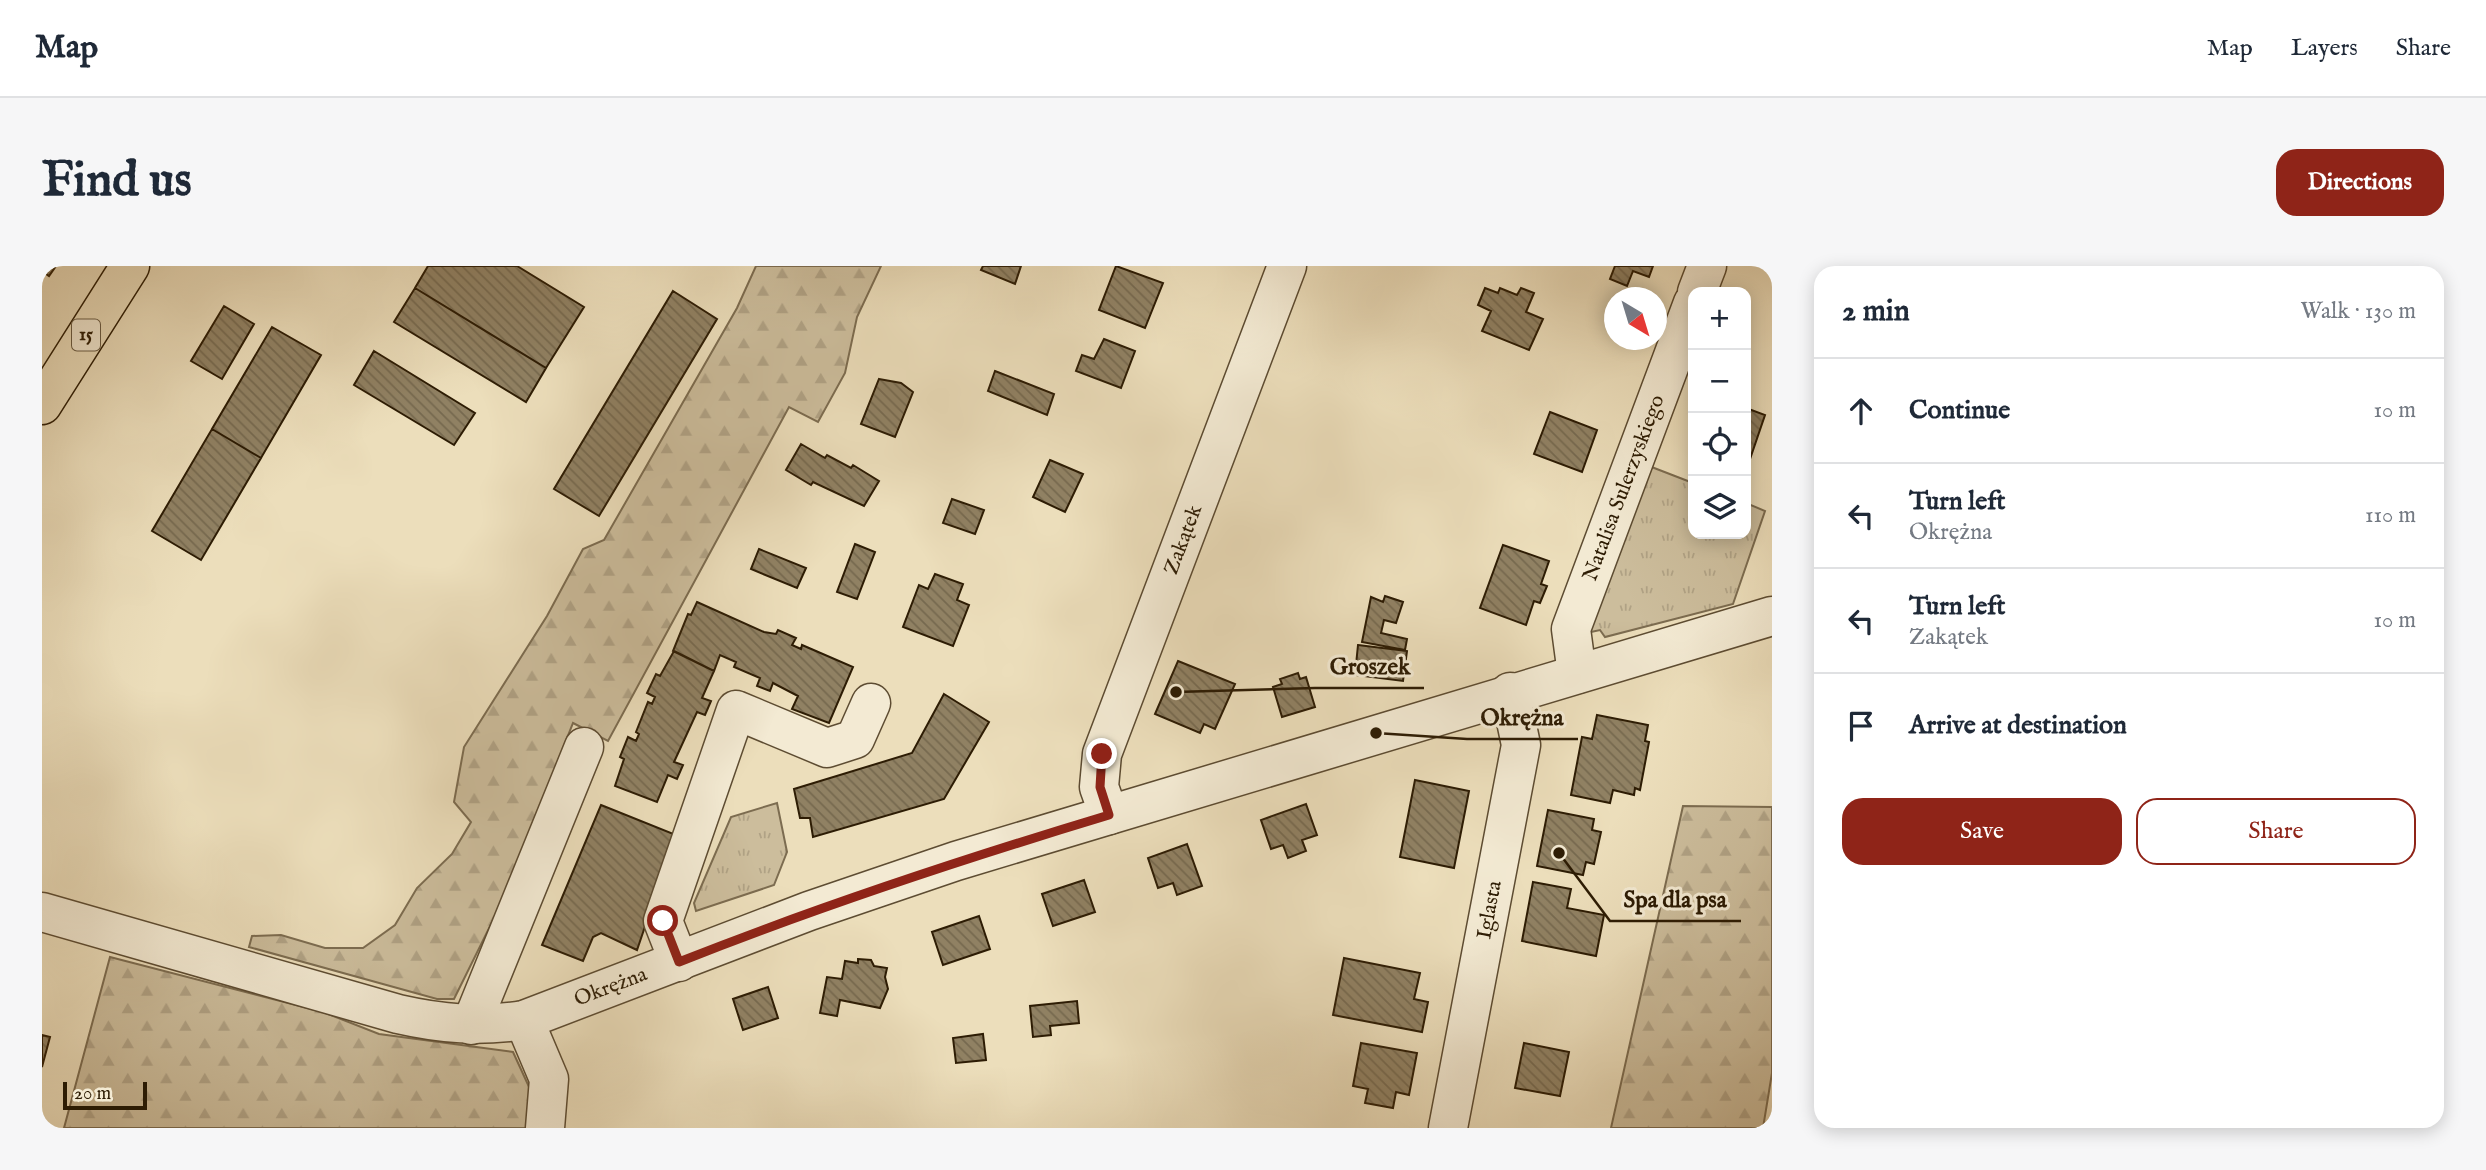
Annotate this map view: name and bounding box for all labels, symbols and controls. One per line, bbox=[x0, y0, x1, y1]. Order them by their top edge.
text: Map bbox=[35, 27, 98, 69]
text: Map bbox=[2207, 33, 2253, 64]
text: Layers bbox=[2291, 33, 2358, 64]
text: Share bbox=[2396, 33, 2451, 64]
button: Directions bbox=[2276, 149, 2444, 216]
text: Find us bbox=[42, 151, 192, 213]
north arrow bbox=[1604, 287, 1667, 350]
map controls bbox=[1688, 287, 1751, 539]
button: + bbox=[1688, 287, 1751, 350]
text: 2 min bbox=[1842, 293, 1910, 331]
text: Walk · 130 m bbox=[2301, 297, 2416, 326]
road number: 15 bbox=[72, 320, 100, 351]
button: − bbox=[1688, 350, 1751, 413]
street label: Natalisa Sulerzyskiego bbox=[1577, 391, 1671, 585]
icon: ahead bbox=[1842, 392, 1880, 430]
text: Continue bbox=[1909, 394, 2010, 427]
text: 10 m bbox=[2373, 396, 2416, 425]
button: locate bbox=[1688, 413, 1751, 476]
button: layers bbox=[1688, 476, 1751, 539]
text: Turn left bbox=[1909, 485, 2006, 518]
icon: left bbox=[1842, 497, 1880, 535]
street label: Zakątek bbox=[1158, 500, 1209, 578]
text: 110 m bbox=[2365, 501, 2416, 530]
text: Okrężna bbox=[1909, 518, 1992, 547]
text: Turn left bbox=[1909, 590, 2006, 623]
icon: left bbox=[1842, 602, 1880, 640]
text: 10 m bbox=[2373, 606, 2416, 635]
text: Zakątek bbox=[1909, 623, 1988, 652]
callout: Groszek bbox=[1315, 644, 1424, 688]
text: Groszek bbox=[1330, 653, 1411, 682]
callout: Okrężna bbox=[1467, 695, 1578, 739]
text: Okrężna bbox=[1480, 704, 1565, 733]
icon: arrive bbox=[1842, 707, 1880, 745]
text: Arrive at destination bbox=[1909, 709, 2127, 742]
route end bbox=[1086, 738, 1117, 769]
button: Save bbox=[1842, 798, 2122, 865]
button: Share bbox=[2136, 798, 2416, 865]
callout: Spa dla psa bbox=[1610, 877, 1741, 921]
street label: Iglasta bbox=[1471, 878, 1509, 941]
text: Spa dla psa bbox=[1623, 886, 1728, 915]
route start bbox=[647, 905, 678, 936]
street label: Okrężna bbox=[570, 960, 652, 1013]
scale bar bbox=[63, 1079, 147, 1111]
text: 20 m bbox=[74, 1082, 111, 1106]

